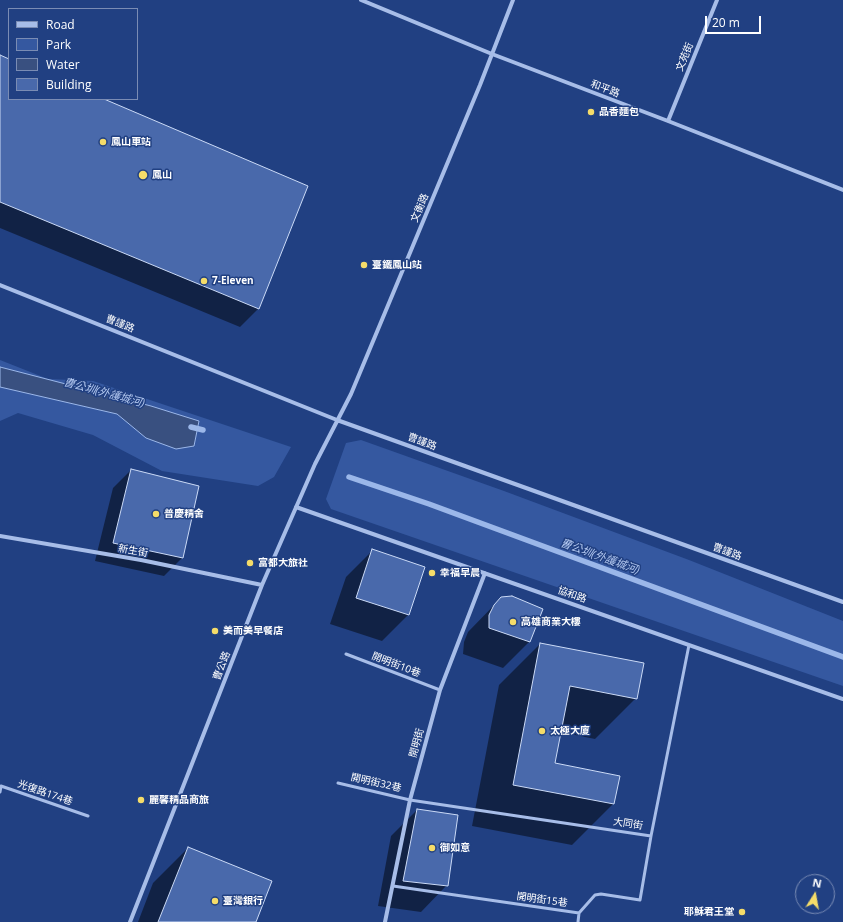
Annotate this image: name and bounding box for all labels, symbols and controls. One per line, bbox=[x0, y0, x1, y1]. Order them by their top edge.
legend bbox=[8, 8, 138, 100]
scale bar bbox=[707, 8, 763, 34]
text: 20 m bbox=[712, 14, 740, 31]
text: Road bbox=[46, 16, 75, 33]
text: Park bbox=[46, 36, 71, 53]
street label: 文苑街 bbox=[674, 41, 696, 73]
text: Water bbox=[46, 56, 80, 73]
text: Building bbox=[46, 76, 91, 93]
street label: 和平路 bbox=[589, 78, 621, 100]
place label: 品香麵包 bbox=[599, 106, 639, 118]
marker: 品香麵包 bbox=[586, 107, 596, 117]
place label: 鳳山車站 bbox=[111, 136, 151, 148]
marker: 鳳山車站 bbox=[98, 137, 108, 147]
marker: 鳳山 bbox=[137, 169, 149, 181]
place label: 鳳山 bbox=[152, 169, 172, 181]
street label: 文衡路 bbox=[409, 192, 431, 224]
place label: 臺鐵鳳山站 bbox=[372, 259, 422, 271]
marker: 臺鐵鳳山站 bbox=[359, 260, 369, 270]
place label: 7-Eleven bbox=[212, 275, 254, 287]
marker: 7-Eleven bbox=[199, 276, 209, 286]
street label: 曹謹路 bbox=[104, 313, 136, 335]
water label: 曹公圳(外護城河) bbox=[62, 376, 146, 410]
street label: 曹謹路 bbox=[406, 431, 438, 453]
place label: 普慶精舍 bbox=[164, 508, 204, 520]
marker: 普慶精舍 bbox=[151, 509, 161, 519]
water label: 曹公圳(外護城河) bbox=[559, 537, 641, 577]
street label: 曹謹路 bbox=[711, 541, 743, 563]
street label: 新生街 bbox=[117, 542, 149, 560]
place label: 富都大旅社 bbox=[258, 557, 308, 569]
marker: 富都大旅社 bbox=[245, 558, 255, 568]
place label: 幸福早晨 bbox=[440, 567, 480, 579]
marker: 幸福早晨 bbox=[427, 568, 437, 578]
street label: 協和路 bbox=[556, 584, 588, 606]
place label: 高雄商業大樓 bbox=[521, 616, 581, 628]
marker: 高雄商業大樓 bbox=[508, 617, 518, 627]
place label: 美而美早餐店 bbox=[223, 625, 283, 637]
marker: 美而美早餐店 bbox=[210, 626, 220, 636]
street label: 曹公路 bbox=[211, 650, 233, 682]
street label: 開明街10巷 bbox=[370, 650, 422, 680]
place label: 太極大廈 bbox=[550, 725, 590, 737]
marker: 太極大廈 bbox=[537, 726, 547, 736]
street label: 開明街 bbox=[407, 727, 427, 759]
street label: 開明街32巷 bbox=[350, 771, 402, 795]
street label: 光復路174巷 bbox=[16, 778, 74, 808]
place label: 麗馨精品商旅 bbox=[149, 794, 209, 806]
marker: 麗馨精品商旅 bbox=[136, 795, 146, 805]
street label: 大同街 bbox=[612, 816, 644, 832]
place label: 御如意 bbox=[440, 842, 470, 854]
marker: 御如意 bbox=[427, 843, 437, 853]
north arrow bbox=[795, 874, 835, 914]
text: N bbox=[811, 874, 823, 891]
street label: 開明街15巷 bbox=[516, 890, 568, 910]
place label: 臺灣銀行 bbox=[223, 895, 263, 907]
marker: 臺灣銀行 bbox=[210, 896, 220, 906]
place label: 耶穌君王堂 bbox=[684, 906, 734, 918]
marker: 耶穌君王堂 bbox=[737, 907, 747, 917]

